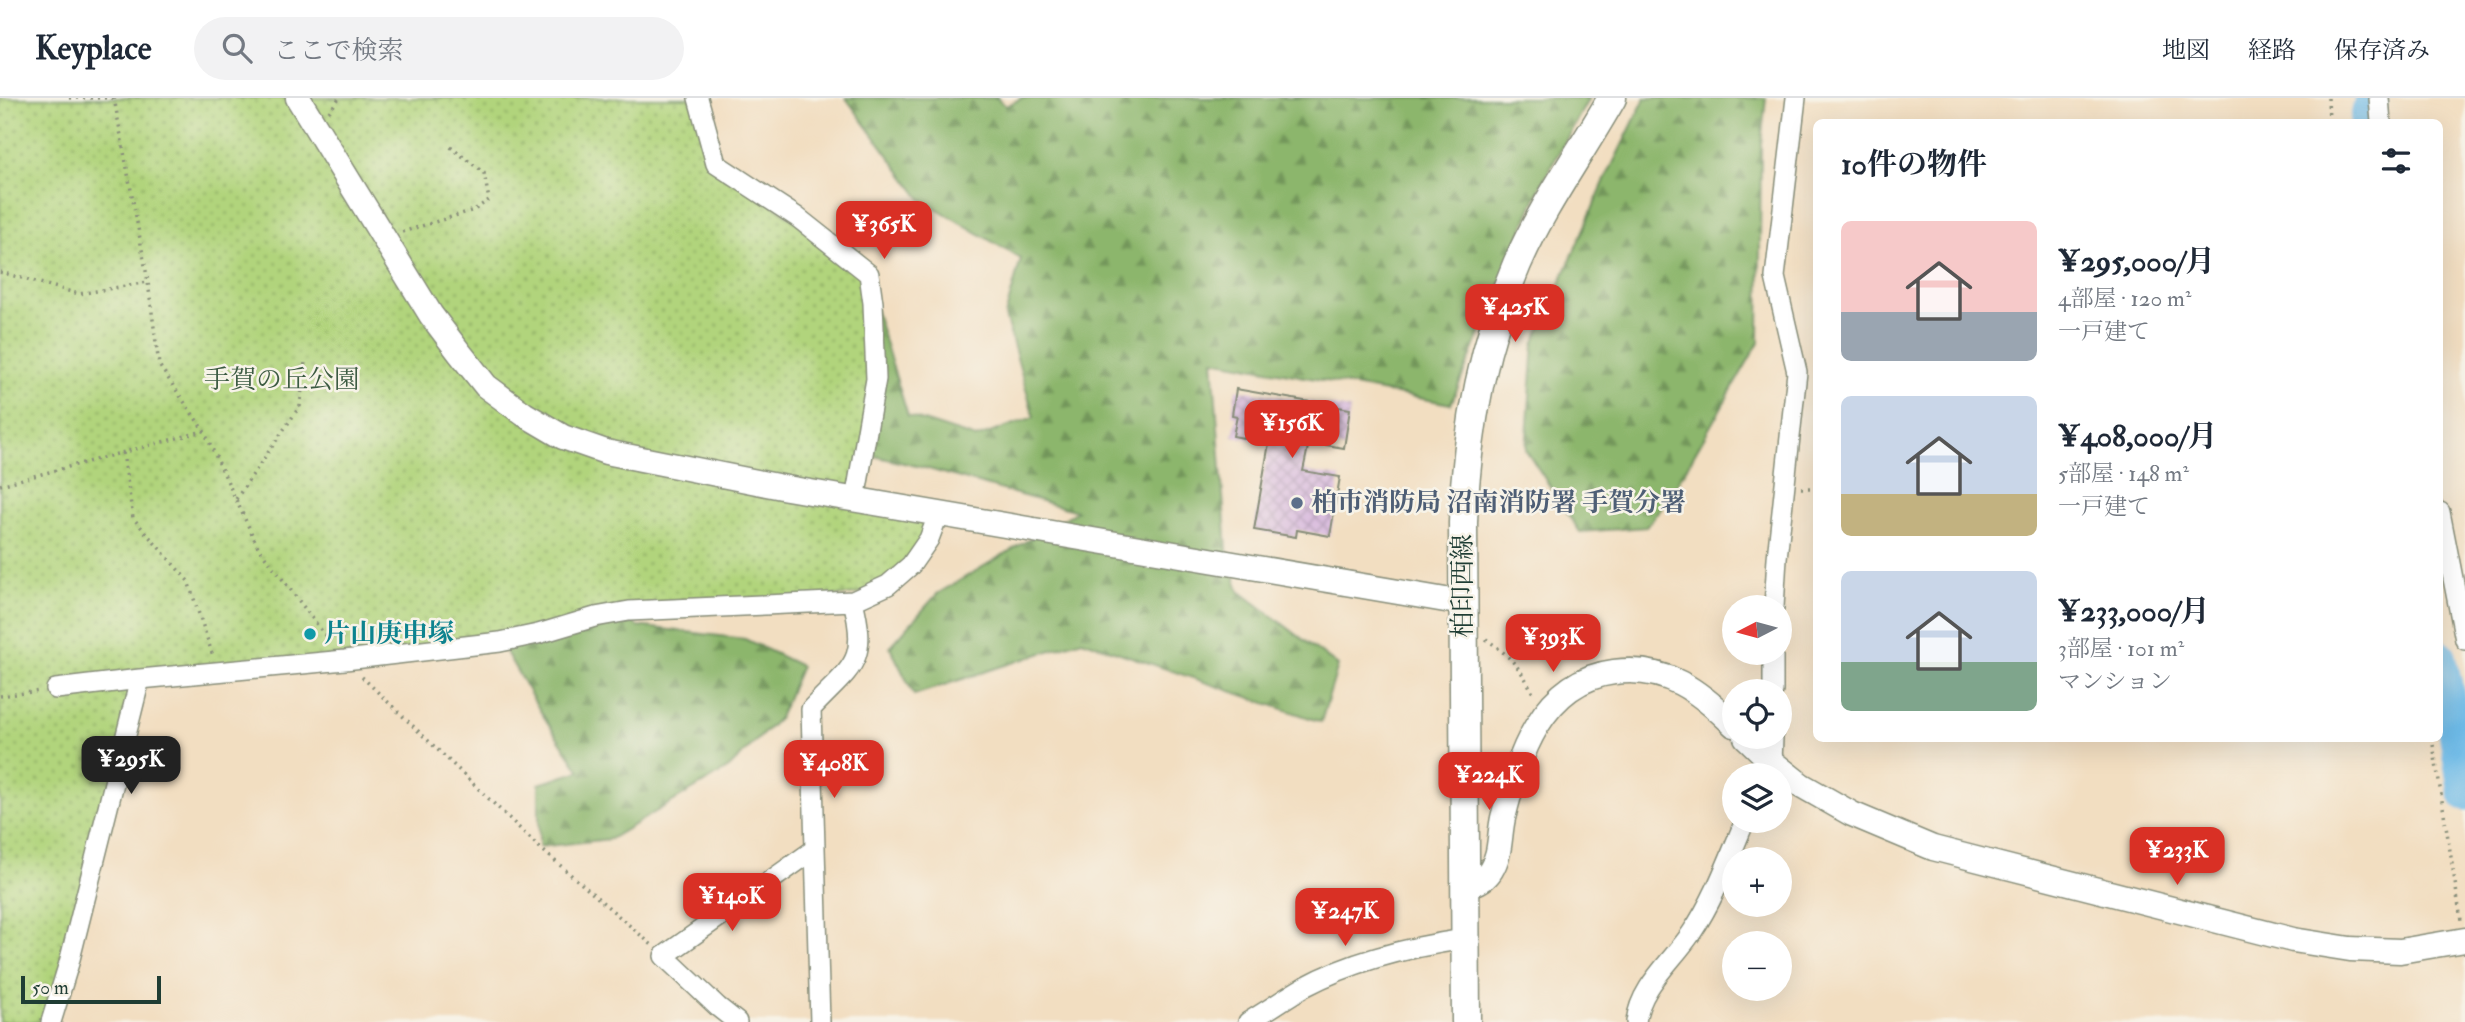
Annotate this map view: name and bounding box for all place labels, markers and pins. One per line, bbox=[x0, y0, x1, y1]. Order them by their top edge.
pin: ¥365K bbox=[835, 202, 933, 261]
pin: ¥425K bbox=[1466, 285, 1564, 344]
pin: ¥156K bbox=[1243, 400, 1341, 460]
place label: 柏市消防局 沼南消防署 手賀分署 bbox=[1311, 487, 1686, 519]
marker: 柏市消防局 沼南消防署 手賀分署 bbox=[1289, 495, 1305, 511]
pin: ¥393K bbox=[1504, 614, 1602, 674]
place label: 片山庚申塚 bbox=[324, 618, 454, 650]
marker: 片山庚申塚 bbox=[302, 626, 318, 642]
pin: ¥295K bbox=[82, 736, 180, 796]
pin: ¥408K bbox=[785, 740, 883, 800]
pin: ¥224K bbox=[1440, 752, 1538, 812]
pin: ¥233K bbox=[2128, 828, 2226, 887]
pin: ¥140K bbox=[683, 874, 781, 933]
pin: ¥247K bbox=[1296, 888, 1394, 948]

